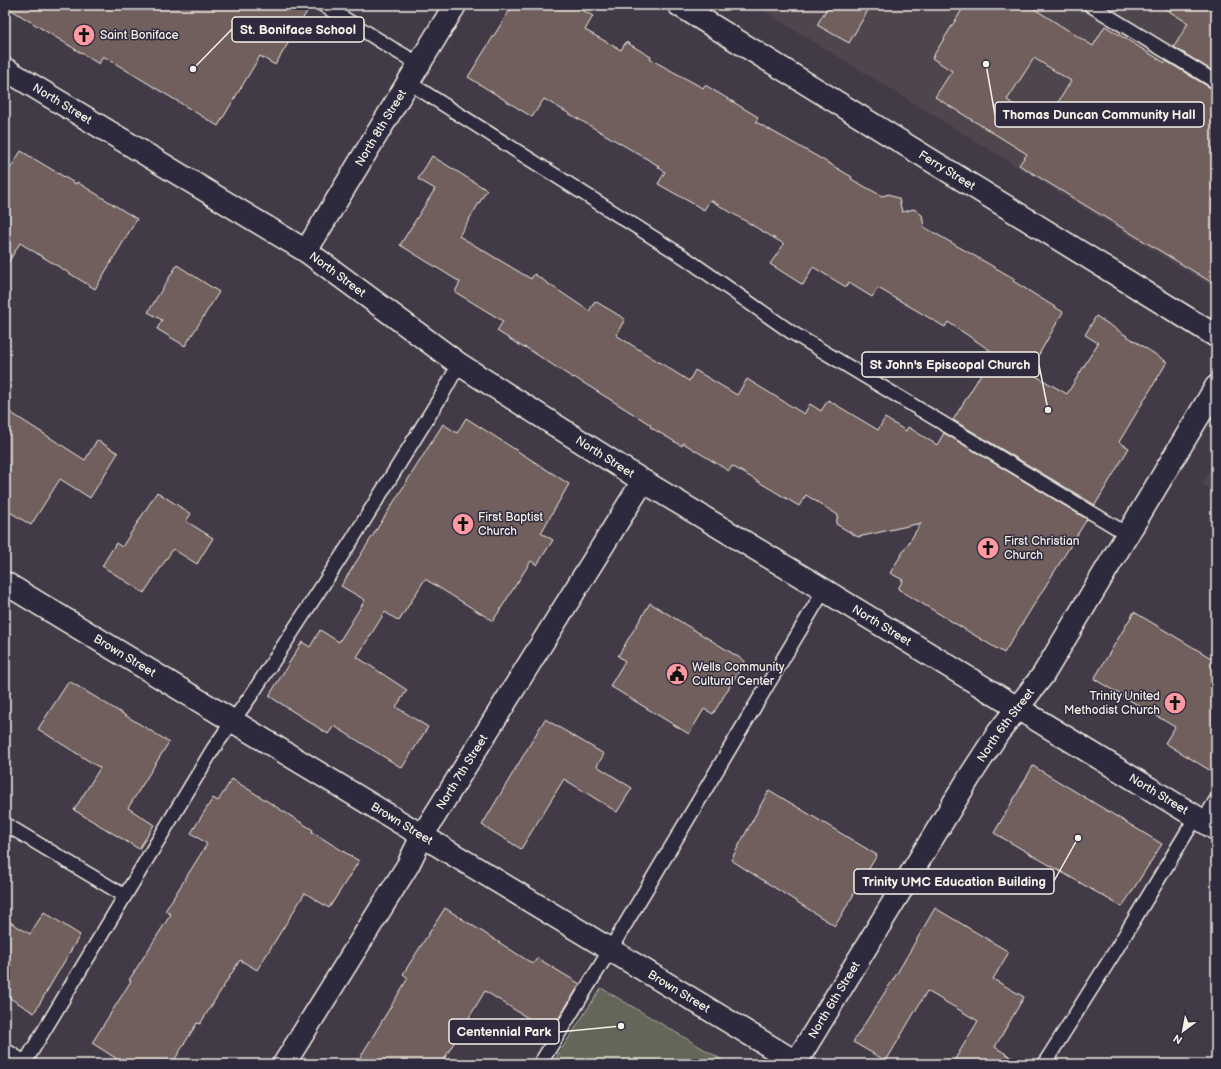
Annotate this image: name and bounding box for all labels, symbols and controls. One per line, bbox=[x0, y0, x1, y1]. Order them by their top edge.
callout: St. Boniface School bbox=[232, 17, 364, 42]
church icon: Saint Boniface bbox=[71, 22, 97, 48]
text: St. Boniface School bbox=[240, 22, 356, 38]
place label: Saint Boniface bbox=[100, 28, 179, 43]
street label: North Street bbox=[30, 80, 95, 128]
street label: North 8th Street bbox=[352, 87, 410, 169]
callout: Thomas Duncan Community Hall bbox=[995, 102, 1204, 127]
text: Thomas Duncan Community Hall bbox=[1003, 107, 1195, 123]
street label: Ferry Street bbox=[916, 148, 978, 194]
street label: North Street bbox=[306, 249, 369, 301]
callout: St John's Episcopal Church bbox=[862, 352, 1039, 377]
text: St John's Episcopal Church bbox=[870, 357, 1030, 373]
street label: North Street bbox=[573, 433, 637, 482]
place label: First Baptist Church bbox=[478, 510, 543, 539]
church icon: First Baptist Church bbox=[450, 511, 476, 537]
place label: First Christian Church bbox=[1004, 534, 1080, 563]
church icon: First Christian Church bbox=[975, 535, 1001, 561]
street label: North Street bbox=[849, 602, 914, 650]
street label: Brown Street bbox=[91, 631, 159, 681]
place label: Wells Community Cultural Center bbox=[692, 660, 785, 689]
public building icon: Wells Community Cultural Center bbox=[664, 661, 690, 687]
street label: North 6th Street bbox=[974, 685, 1038, 765]
place label: Trinity United Methodist Church bbox=[1064, 689, 1160, 718]
church icon: Trinity United Methodist Church bbox=[1162, 690, 1188, 716]
street label: North 7th Street bbox=[433, 732, 491, 813]
street label: North Street bbox=[1126, 771, 1191, 818]
street label: Brown Street bbox=[368, 799, 436, 849]
callout: Trinity UMC Education Building bbox=[854, 869, 1054, 894]
text: Trinity UMC Education Building bbox=[862, 874, 1046, 890]
street label: North 6th Street bbox=[805, 959, 864, 1041]
street label: Brown Street bbox=[645, 967, 713, 1016]
north arrow bbox=[1163, 1011, 1203, 1051]
callout: Centennial Park bbox=[449, 1019, 559, 1044]
text: Centennial Park bbox=[457, 1024, 551, 1040]
text: N bbox=[1171, 1031, 1185, 1047]

